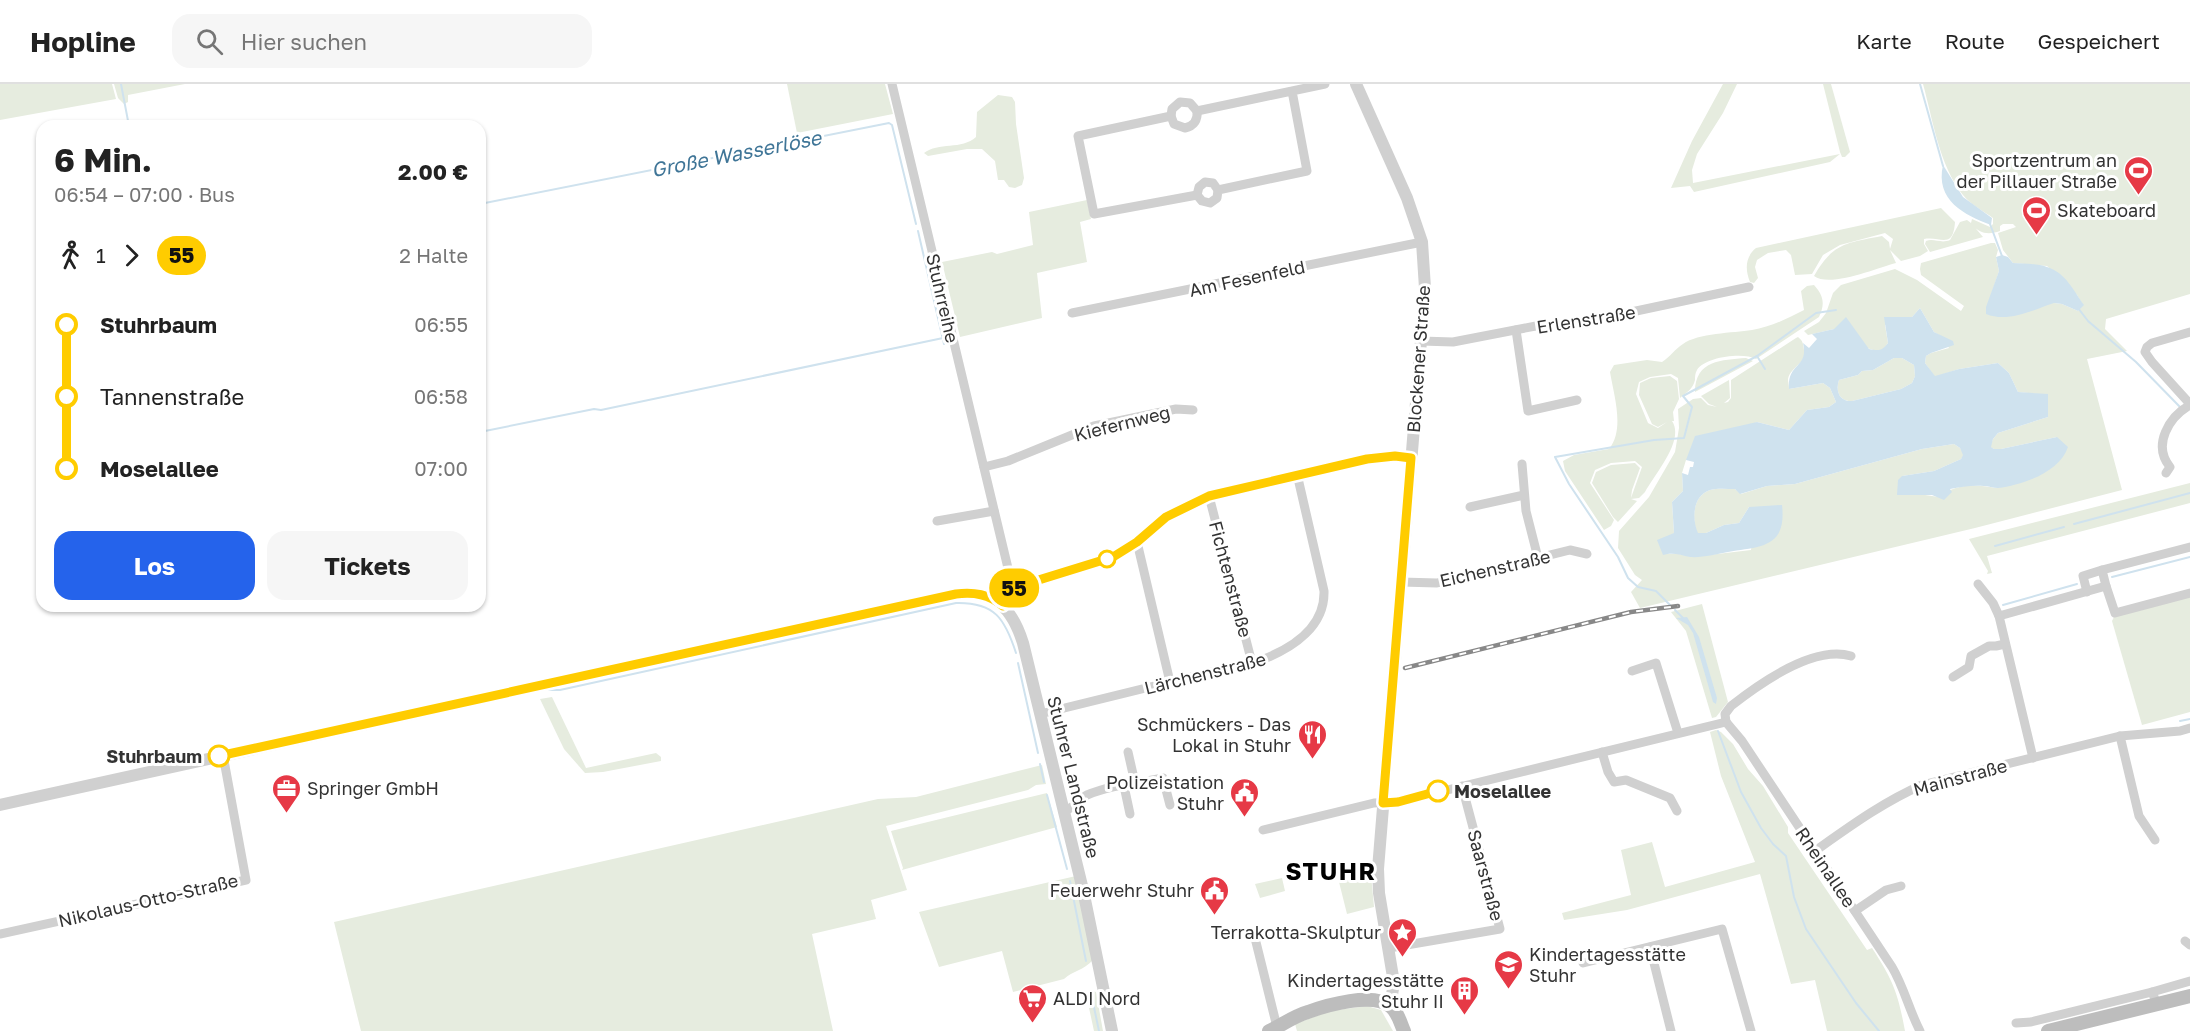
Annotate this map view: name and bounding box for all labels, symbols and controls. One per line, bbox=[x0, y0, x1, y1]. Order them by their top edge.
search box bbox=[172, 14, 592, 68]
text: Hopline bbox=[30, 25, 136, 58]
icon: search bbox=[193, 25, 226, 58]
text: Hier suchen bbox=[241, 28, 367, 55]
text: Karte bbox=[1856, 28, 1912, 54]
text: Route bbox=[1945, 28, 2005, 54]
text: Gespeichert bbox=[2038, 28, 2160, 54]
water label: Große Wasserlöse bbox=[649, 124, 824, 181]
text: 6 Min. bbox=[54, 140, 152, 179]
place label: Sportzentrum an der Pillauer Straße bbox=[1957, 149, 2117, 192]
sports icon: Sportzentrum an der Pillauer Straße bbox=[2122, 154, 2154, 196]
text: 2.00 € bbox=[398, 158, 468, 185]
text: 06:54 – 07:00 · Bus bbox=[54, 182, 235, 206]
sports icon: Skateboard bbox=[2020, 194, 2052, 236]
place label: Skateboard bbox=[2057, 199, 2156, 221]
icon: walk bbox=[54, 239, 87, 272]
icon: forward bbox=[115, 239, 148, 272]
text: 55 bbox=[169, 242, 194, 268]
text: 1 bbox=[96, 243, 106, 267]
text: 2 Halte bbox=[399, 243, 468, 267]
street label: Stuhrreihe bbox=[922, 251, 964, 345]
street label: Am Fesenfeld bbox=[1187, 255, 1307, 301]
street label: Blockener Straße bbox=[1402, 285, 1434, 433]
street label: Erlenstraße bbox=[1535, 300, 1637, 338]
text: Stuhrbaum bbox=[100, 311, 217, 338]
text: 06:55 bbox=[414, 312, 468, 336]
text: Tannenstraße bbox=[100, 383, 244, 410]
text: 06:58 bbox=[414, 384, 468, 408]
street label: Kiefernweg bbox=[1072, 400, 1172, 446]
text: Moselallee bbox=[100, 455, 219, 482]
text: 07:00 bbox=[414, 456, 468, 480]
street label: Fichtenstraße bbox=[1205, 518, 1257, 640]
button: Los bbox=[54, 531, 255, 600]
button: Tickets bbox=[267, 531, 468, 600]
street label: Eichenstraße bbox=[1438, 545, 1552, 591]
unlabelled marker bbox=[1098, 550, 1116, 568]
line badge: 55 bbox=[987, 568, 1041, 608]
text: 55 bbox=[1001, 575, 1027, 601]
street label: Lärchenstraße bbox=[1142, 647, 1268, 699]
street label: Stuhrer Landstraße bbox=[1043, 694, 1105, 860]
place label: Schmückers - Das Lokal in Stuhr bbox=[1137, 713, 1291, 756]
restaurant icon: Schmückers - Das Lokal in Stuhr bbox=[1296, 718, 1328, 760]
place label: Stuhrbaum bbox=[106, 745, 202, 767]
marker: Stuhrbaum bbox=[208, 745, 230, 767]
street label: Mainstraße bbox=[1911, 754, 2009, 800]
place label: Polizeistation Stuhr bbox=[1106, 771, 1224, 814]
office icon: Springer GmbH bbox=[270, 772, 302, 814]
public building icon: Polizeistation Stuhr bbox=[1229, 776, 1261, 818]
place label: Springer GmbH bbox=[307, 777, 439, 799]
marker: Moselallee bbox=[1427, 780, 1449, 802]
place label: Moselallee bbox=[1454, 780, 1552, 802]
street label: Rheinallee bbox=[1791, 823, 1861, 911]
street label: Saarstraße bbox=[1463, 827, 1509, 923]
district label: STUHR bbox=[1285, 856, 1377, 885]
street label: Nikolaus-Otto-Straße bbox=[56, 869, 240, 931]
public building icon: Feuerwehr Stuhr bbox=[1199, 874, 1231, 916]
place label: Feuerwehr Stuhr bbox=[1050, 879, 1194, 901]
place icon: Terrakotta-Skulptur bbox=[1386, 916, 1418, 958]
place label: Terrakotta-Skulptur bbox=[1211, 921, 1381, 943]
place label: Kindertagesstätte Stuhr bbox=[1529, 943, 1686, 986]
school or university icon: Kindertagesstätte Stuhr bbox=[1492, 948, 1524, 990]
place label: Kindertagesstätte Stuhr II bbox=[1287, 969, 1444, 1012]
building icon: Kindertagesstätte Stuhr II bbox=[1449, 974, 1481, 1016]
supermarket icon: ALDI Nord bbox=[1016, 982, 1048, 1024]
place label: ALDI Nord bbox=[1053, 987, 1140, 1009]

